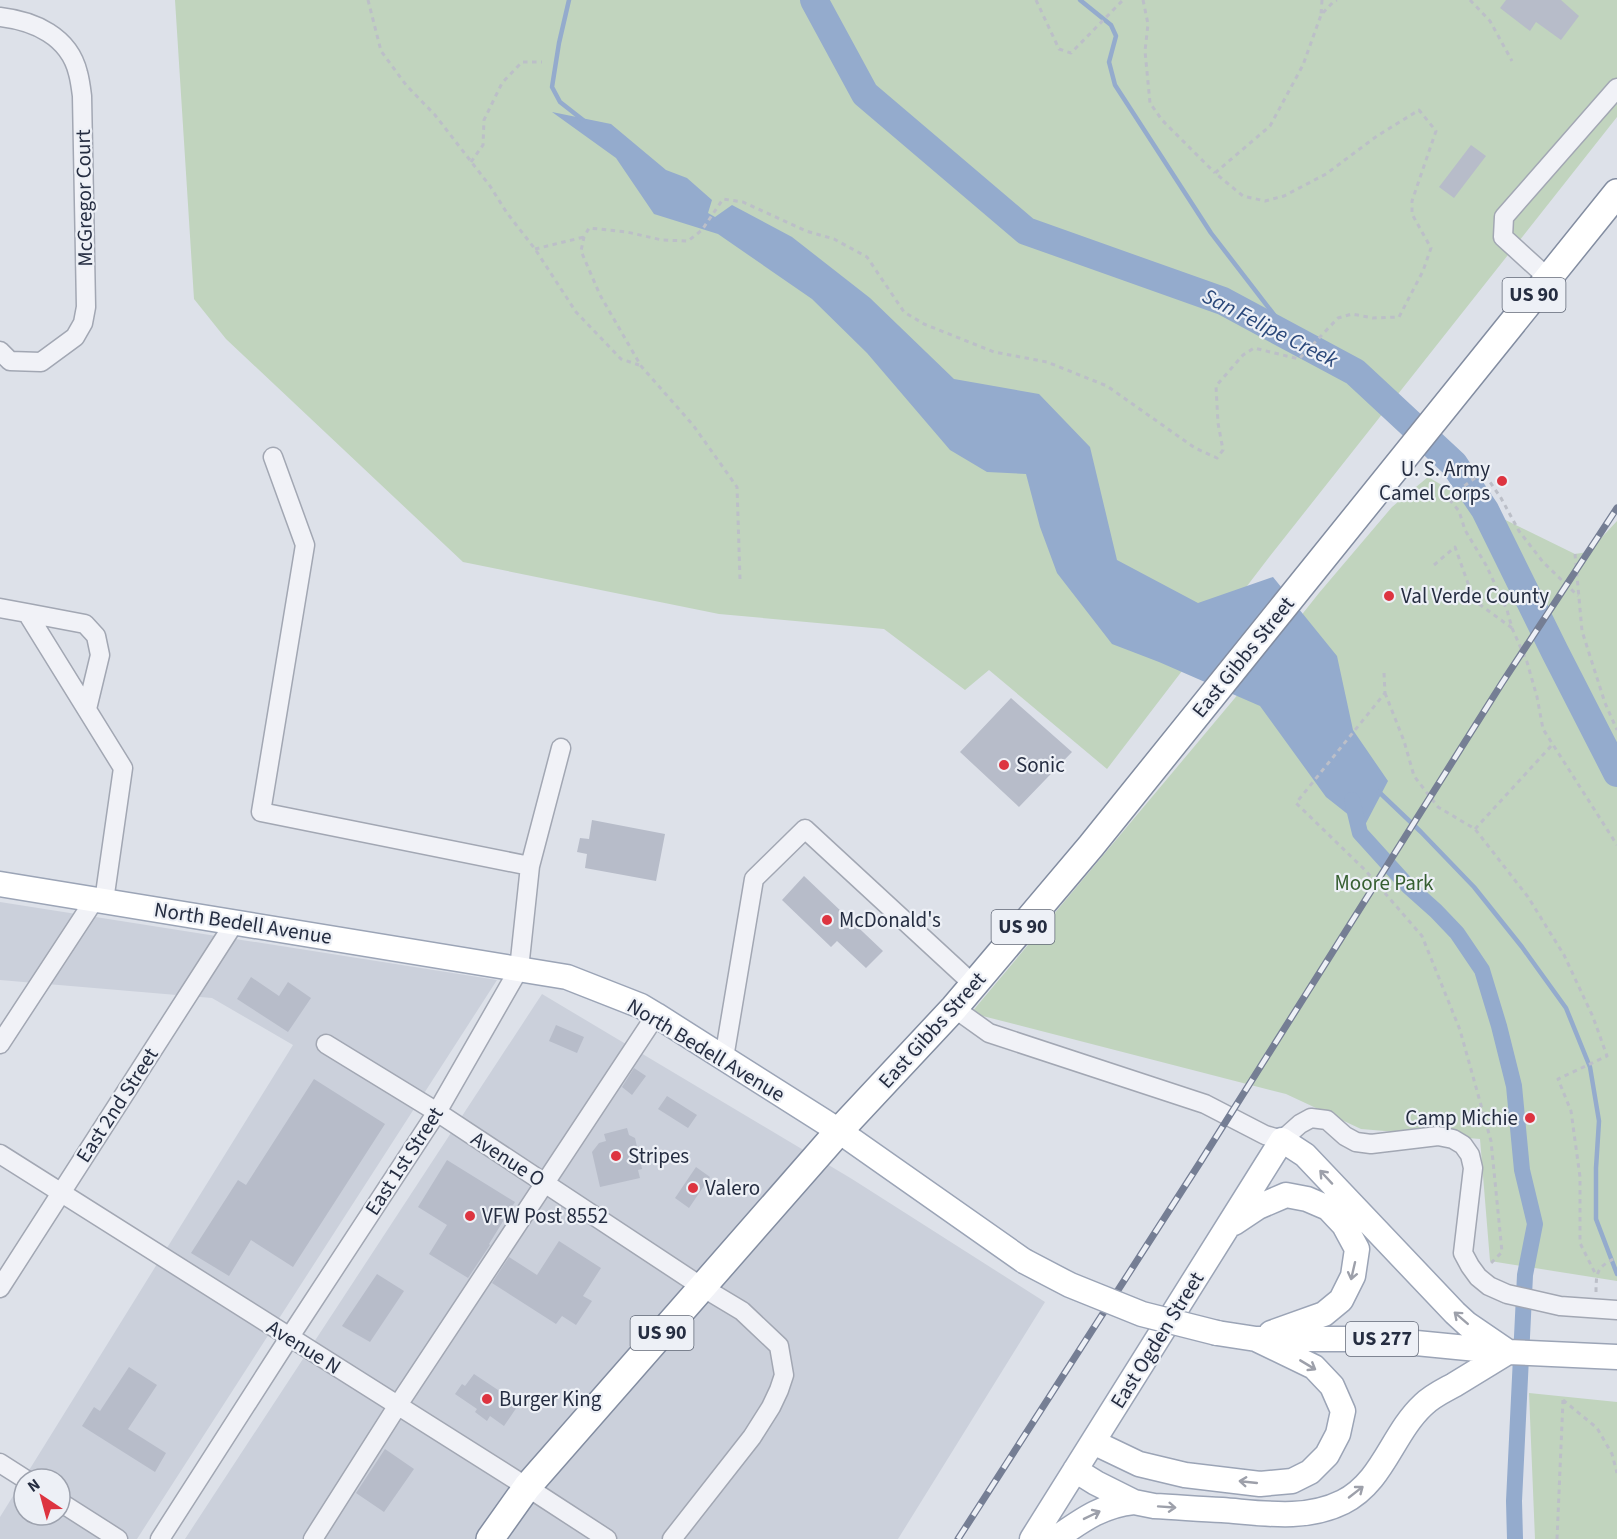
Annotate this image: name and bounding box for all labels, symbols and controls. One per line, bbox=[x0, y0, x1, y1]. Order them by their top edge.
street label: McGregor Court bbox=[68, 129, 100, 267]
road number: US 90 bbox=[1502, 278, 1565, 312]
water label: San Felipe Creek bbox=[1197, 280, 1344, 376]
place label: U. S. Army Camel Corps bbox=[1379, 454, 1490, 508]
marker: U. S. Army Camel Corps bbox=[1495, 474, 1509, 488]
place label: Val Verde County bbox=[1401, 581, 1549, 611]
marker: Val Verde County bbox=[1382, 589, 1396, 603]
street label: East Gibbs Street bbox=[1185, 590, 1301, 724]
place label: Sonic bbox=[1016, 750, 1065, 780]
marker: Sonic bbox=[997, 758, 1011, 772]
park label: Moore Park bbox=[1335, 868, 1434, 898]
street label: North Bedell Avenue bbox=[152, 894, 334, 952]
place label: McDonald's bbox=[839, 905, 941, 935]
road number: US 90 bbox=[992, 910, 1054, 944]
marker: McDonald's bbox=[820, 913, 834, 927]
street label: East Gibbs Street bbox=[871, 965, 993, 1095]
street label: North Bedell Avenue bbox=[621, 991, 791, 1109]
street label: East 2nd Street bbox=[69, 1042, 165, 1168]
street label: East 1st Street bbox=[358, 1101, 450, 1221]
place label: Camp Michie bbox=[1405, 1103, 1518, 1133]
marker: Camp Michie bbox=[1523, 1111, 1537, 1125]
street label: Avenue O bbox=[465, 1124, 551, 1194]
place label: Stripes bbox=[628, 1141, 689, 1171]
marker: Stripes bbox=[609, 1149, 623, 1163]
one-way arrow bbox=[1319, 1170, 1333, 1185]
place label: Valero bbox=[705, 1173, 760, 1203]
marker: Valero bbox=[686, 1181, 700, 1195]
place label: VFW Post 8552 bbox=[482, 1201, 608, 1231]
marker: VFW Post 8552 bbox=[463, 1209, 477, 1223]
one-way arrow bbox=[1346, 1261, 1358, 1280]
street label: East Ogden Street bbox=[1103, 1266, 1211, 1414]
one-way arrow bbox=[1454, 1311, 1469, 1325]
street label: Avenue N bbox=[261, 1312, 347, 1382]
road number: US 90 bbox=[630, 1316, 694, 1350]
road number: US 277 bbox=[1346, 1322, 1418, 1356]
one-way arrow bbox=[1299, 1359, 1316, 1371]
place label: Burger King bbox=[499, 1384, 602, 1414]
marker: Burger King bbox=[480, 1392, 494, 1406]
north arrow bbox=[12, 1467, 72, 1527]
text: N bbox=[23, 1474, 45, 1498]
one-way arrow bbox=[1238, 1476, 1258, 1487]
one-way arrow bbox=[1348, 1485, 1364, 1498]
one-way arrow bbox=[1157, 1502, 1176, 1513]
one-way arrow bbox=[1083, 1509, 1101, 1520]

